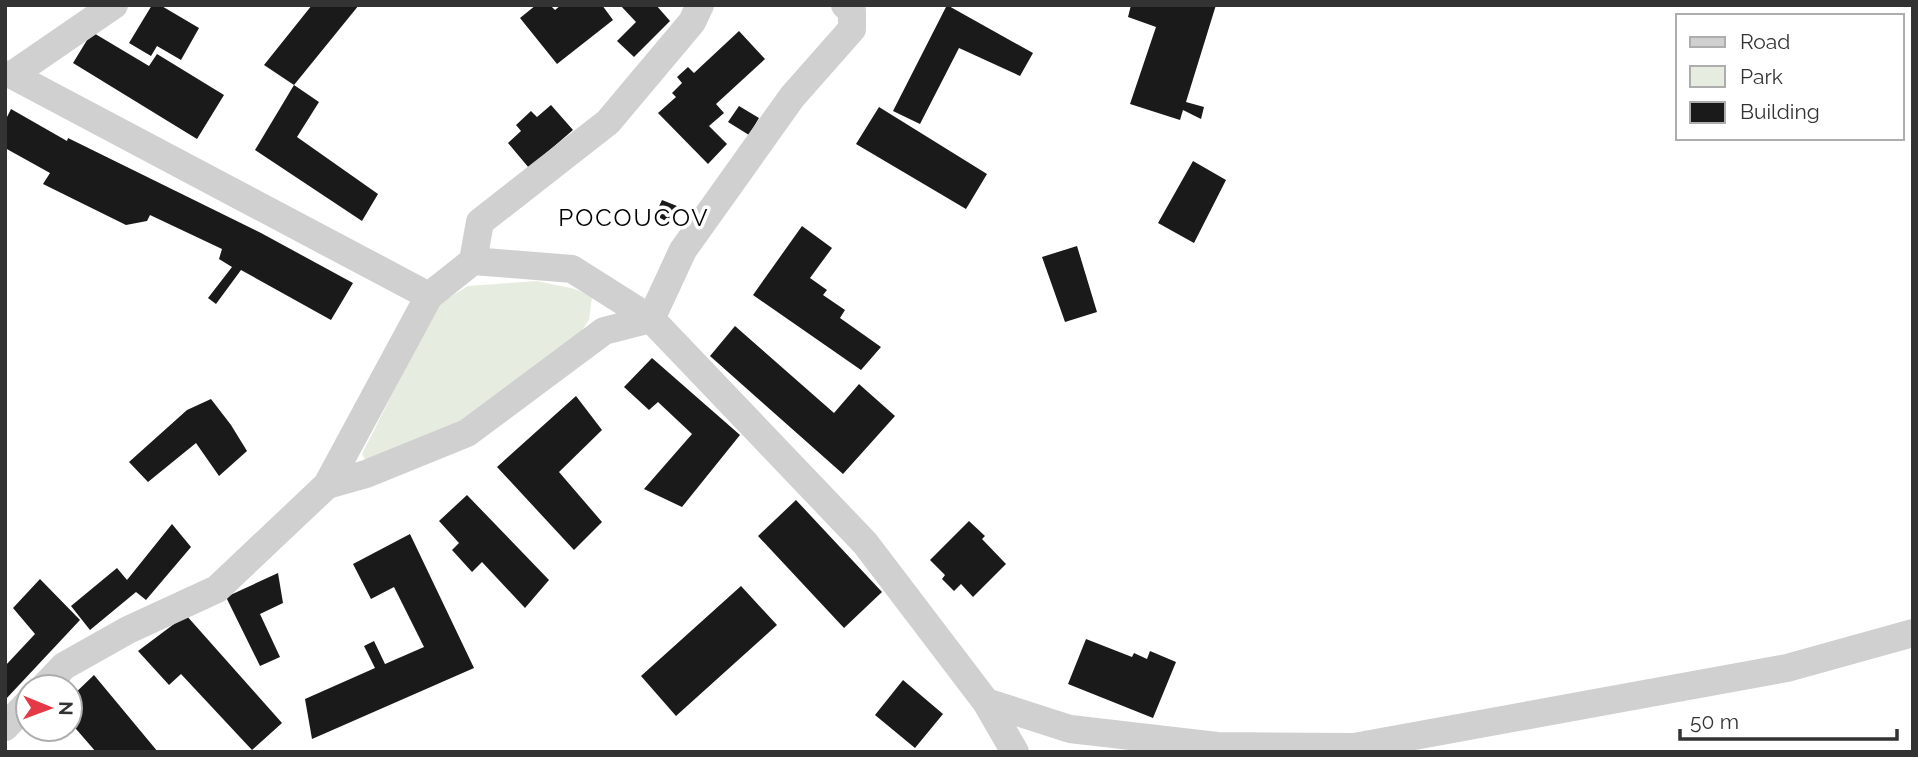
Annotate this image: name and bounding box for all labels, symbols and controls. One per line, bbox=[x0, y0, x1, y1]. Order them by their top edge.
legend bbox=[1676, 14, 1904, 140]
text: Road bbox=[1740, 29, 1790, 54]
text: Park bbox=[1740, 64, 1783, 89]
text: Building bbox=[1740, 99, 1820, 124]
district label: POCOUCOV bbox=[558, 203, 710, 232]
north arrow bbox=[14, 673, 84, 743]
scale bar bbox=[1680, 698, 1897, 742]
text: N bbox=[55, 701, 77, 716]
text: 50 m bbox=[1690, 709, 1739, 734]

